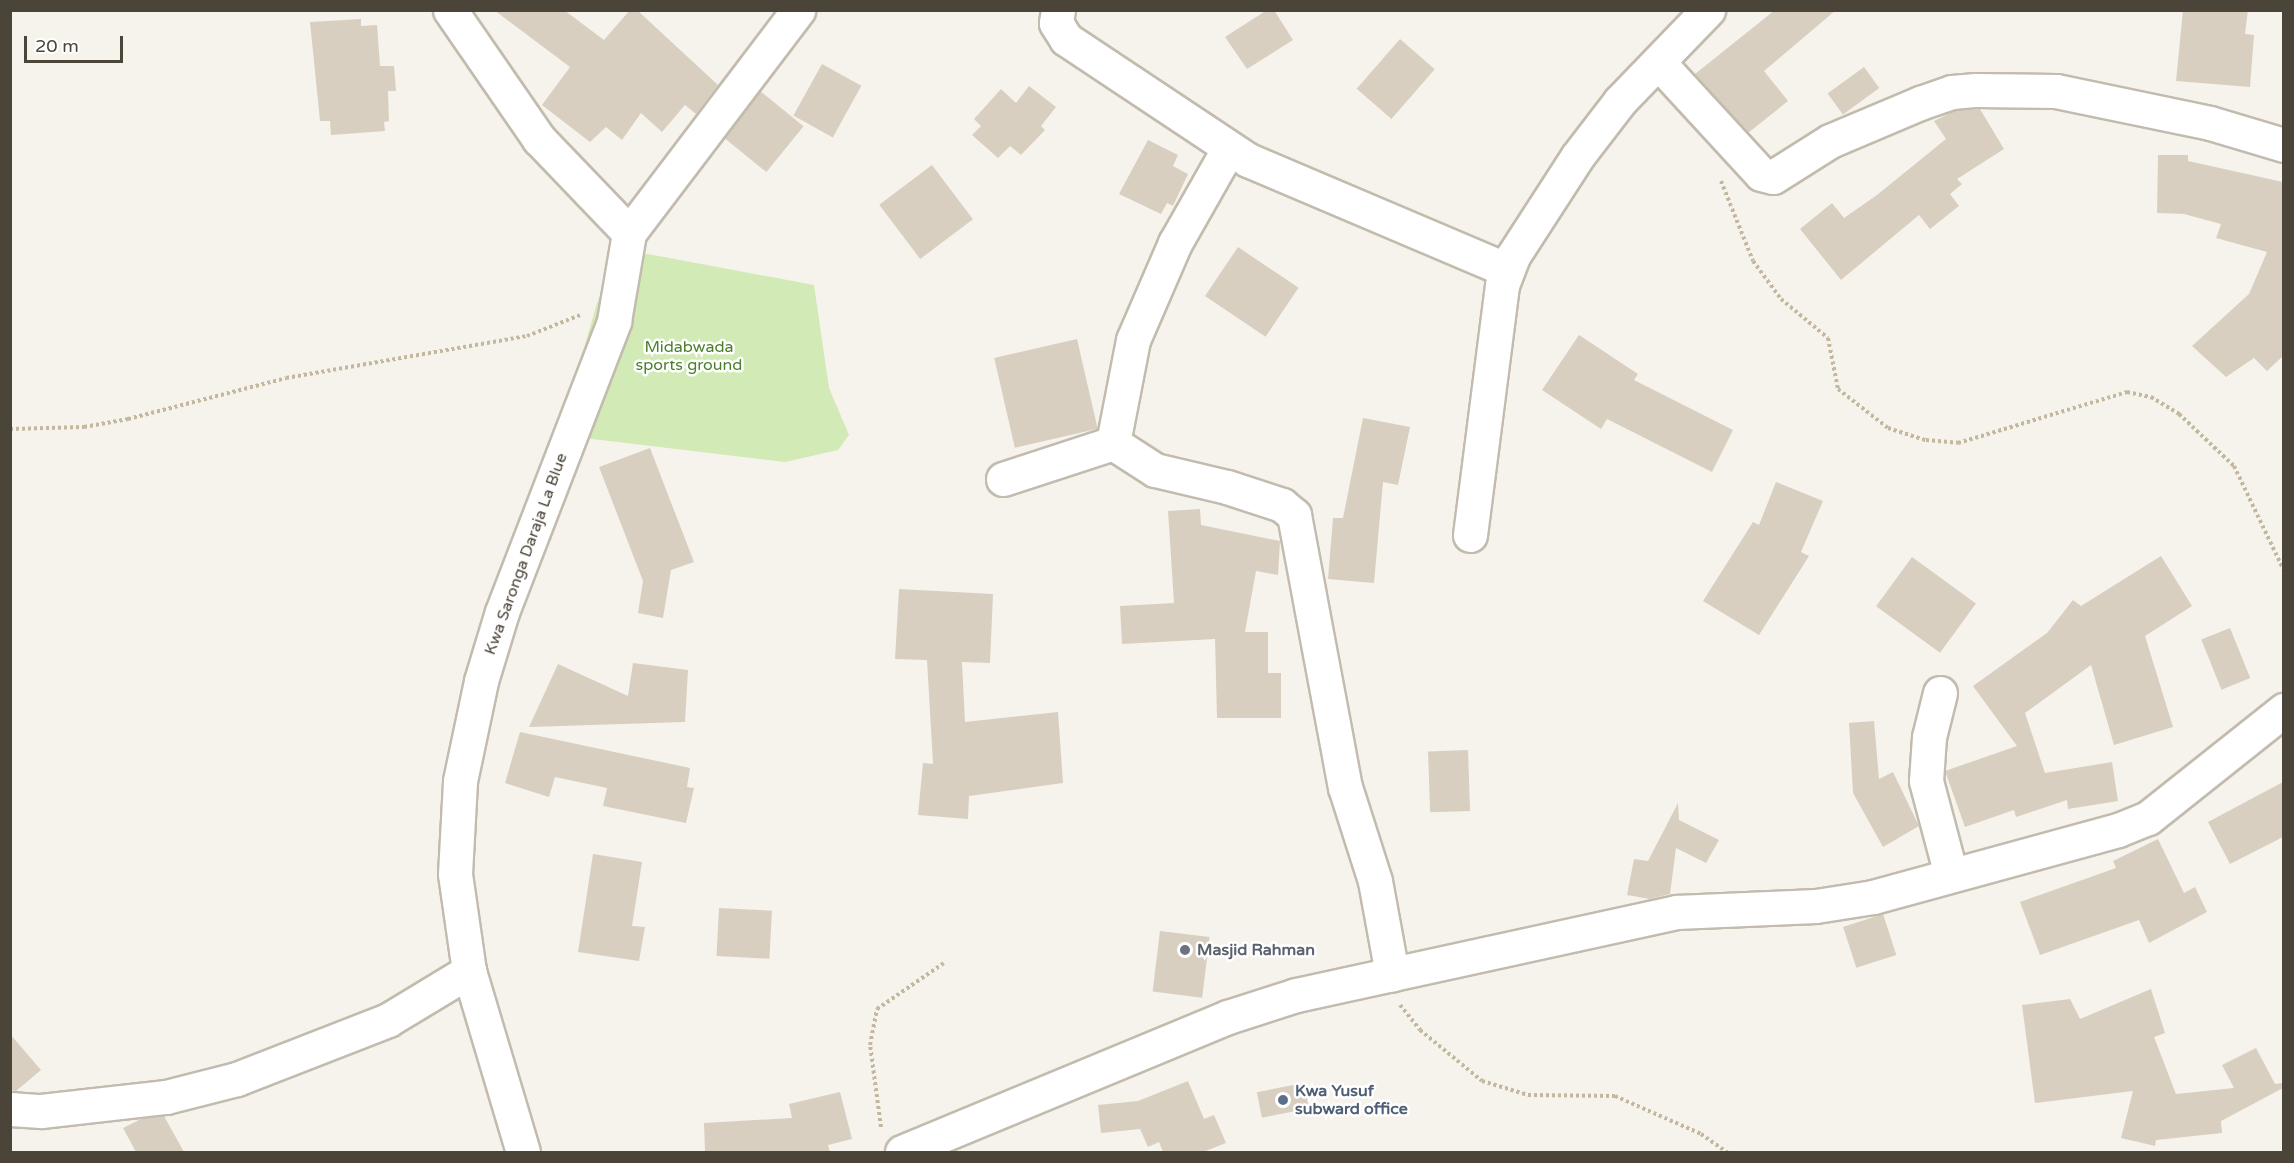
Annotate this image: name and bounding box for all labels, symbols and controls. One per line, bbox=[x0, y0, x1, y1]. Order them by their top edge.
scale bar bbox=[27, 24, 126, 62]
text: 20 m bbox=[35, 35, 79, 57]
park label: Midabwada sports ground bbox=[636, 337, 742, 375]
street label: Kwa Saronga Daraja La Blue bbox=[481, 451, 571, 657]
place label: Masjid Rahman bbox=[1197, 940, 1315, 960]
marker: Masjid Rahman bbox=[1178, 943, 1192, 957]
place label: Kwa Yusuf subward office bbox=[1295, 1081, 1408, 1119]
marker: Kwa Yusuf subward office bbox=[1276, 1093, 1290, 1107]

